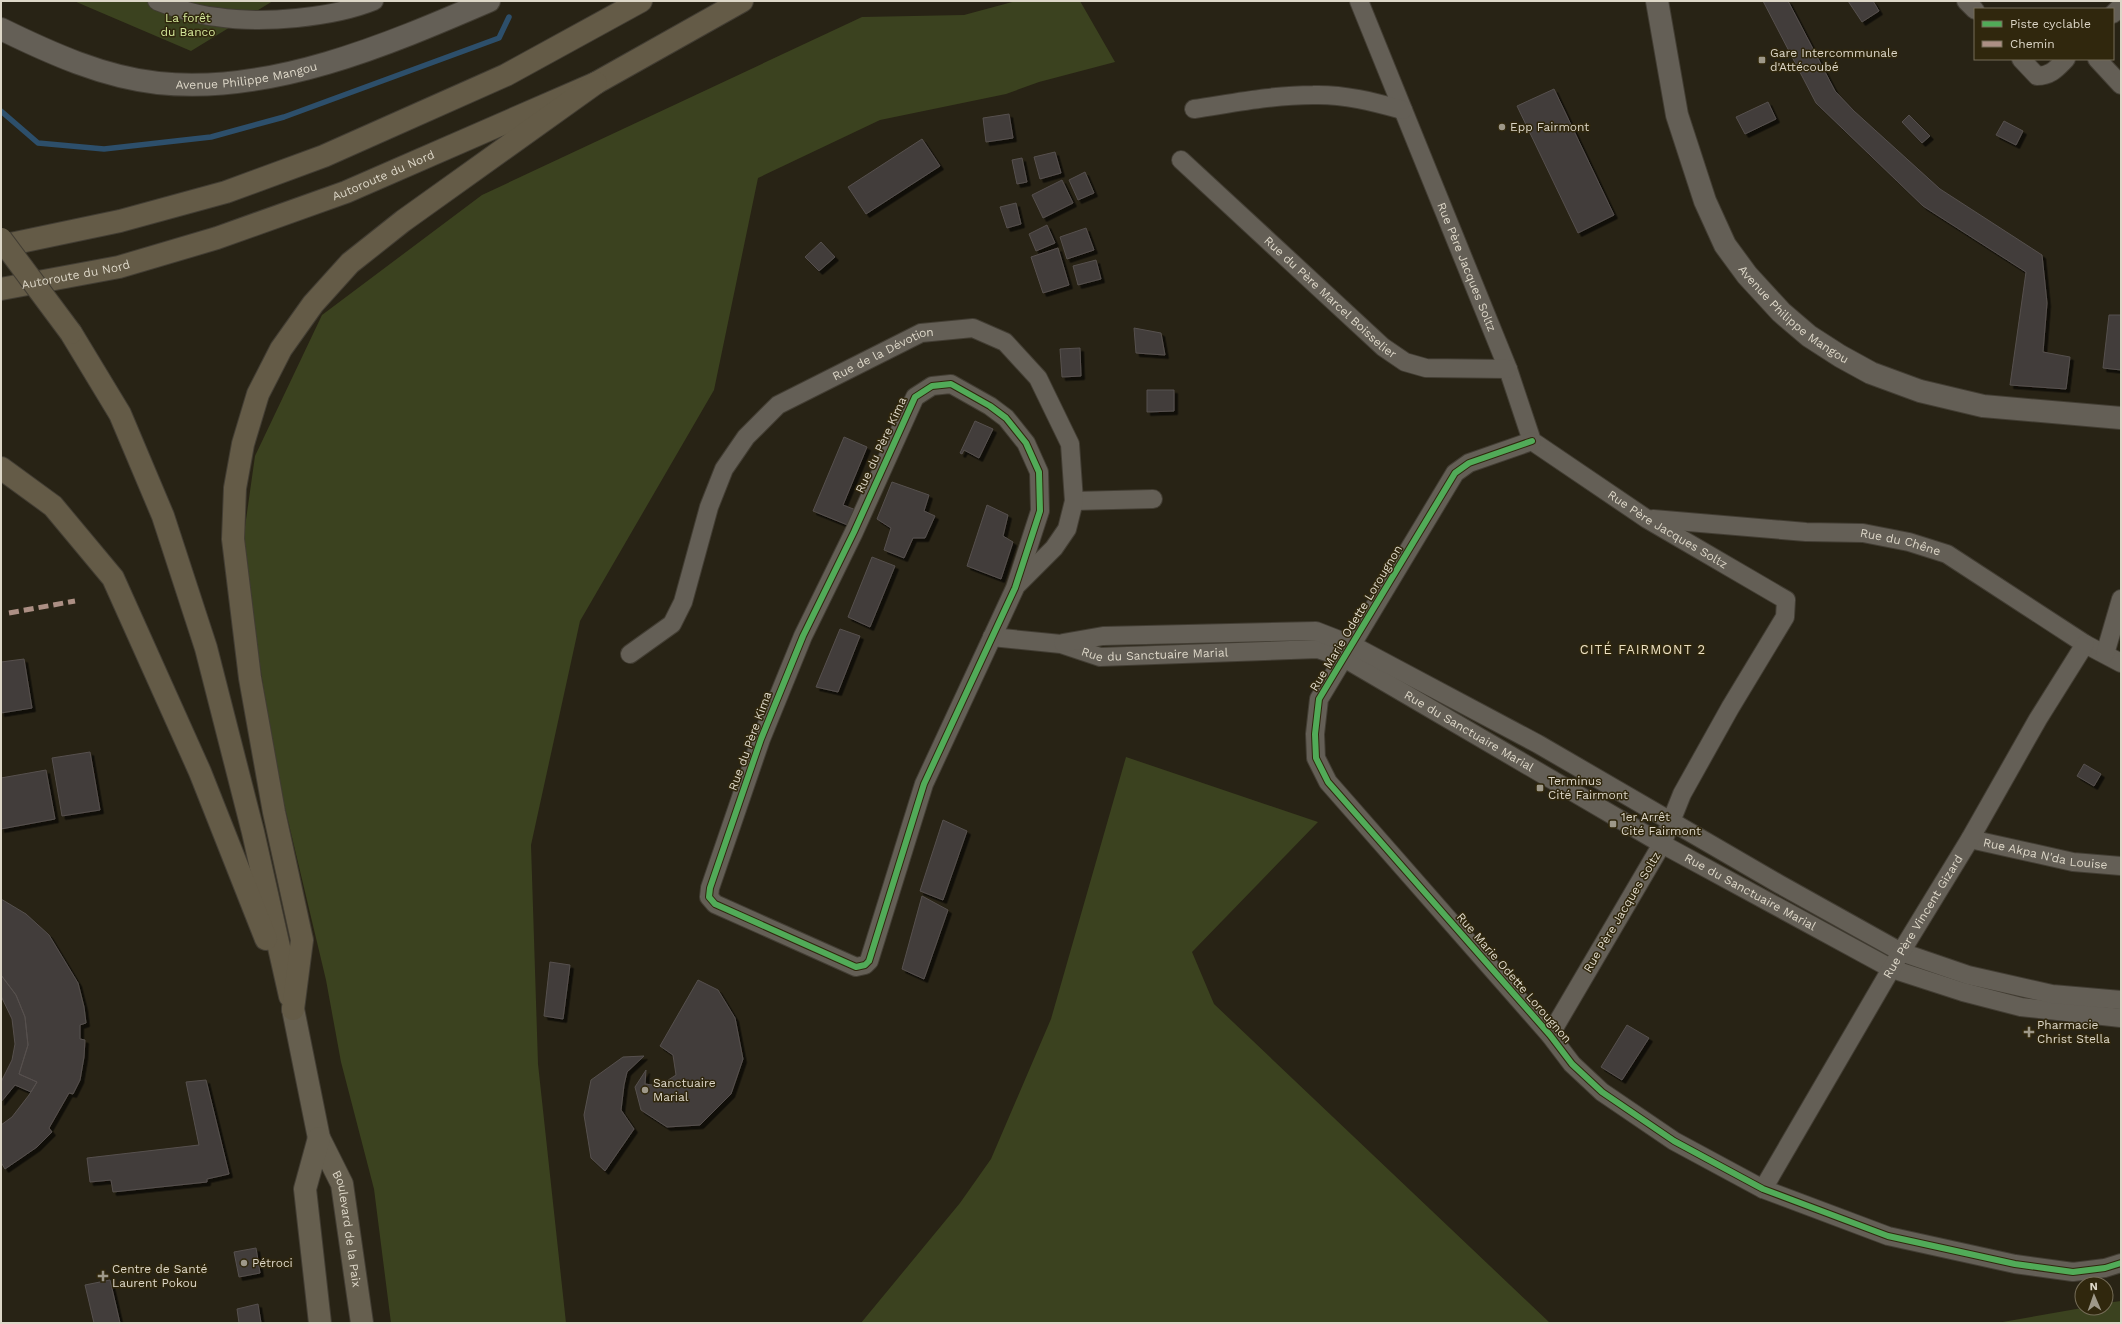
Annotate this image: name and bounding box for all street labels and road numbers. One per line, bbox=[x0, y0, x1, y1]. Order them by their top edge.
street label: Avenue Philippe Mangou bbox=[175, 59, 319, 92]
street label: Autoroute du Nord bbox=[330, 147, 437, 203]
street label: Rue Père Jacques Soltz bbox=[1434, 200, 1499, 334]
street label: Rue du Père Marcel Boisselier bbox=[1261, 233, 1399, 361]
street label: Autoroute du Nord bbox=[20, 257, 132, 292]
street label: Avenue Philippe Mangou bbox=[1735, 263, 1851, 366]
street label: Rue de la Dévotion bbox=[830, 325, 934, 383]
street label: Rue du Père Kima bbox=[853, 395, 910, 495]
street label: Rue Père Jacques Soltz bbox=[1605, 487, 1730, 571]
street label: Rue du Chêne bbox=[1859, 526, 1942, 559]
street label: Rue Marie Odette Lorougnon bbox=[1307, 542, 1405, 694]
street label: Rue du Sanctuaire Marial bbox=[1079, 644, 1229, 665]
street label: Rue du Sanctuaire Marial bbox=[1402, 688, 1537, 775]
street label: Rue du Père Kima bbox=[726, 689, 775, 792]
street label: Rue Akpa N'da Louise bbox=[1982, 835, 2108, 872]
street label: Rue Père Jacques Soltz bbox=[1580, 849, 1664, 975]
street label: Rue du Sanctuaire Marial bbox=[1682, 851, 1819, 934]
street label: Rue Père Vincent Gizard bbox=[1880, 852, 1966, 981]
street label: Rue Marie Odette Lorougnon bbox=[1454, 910, 1574, 1046]
street label: Boulevard de la Paix bbox=[329, 1168, 364, 1288]

